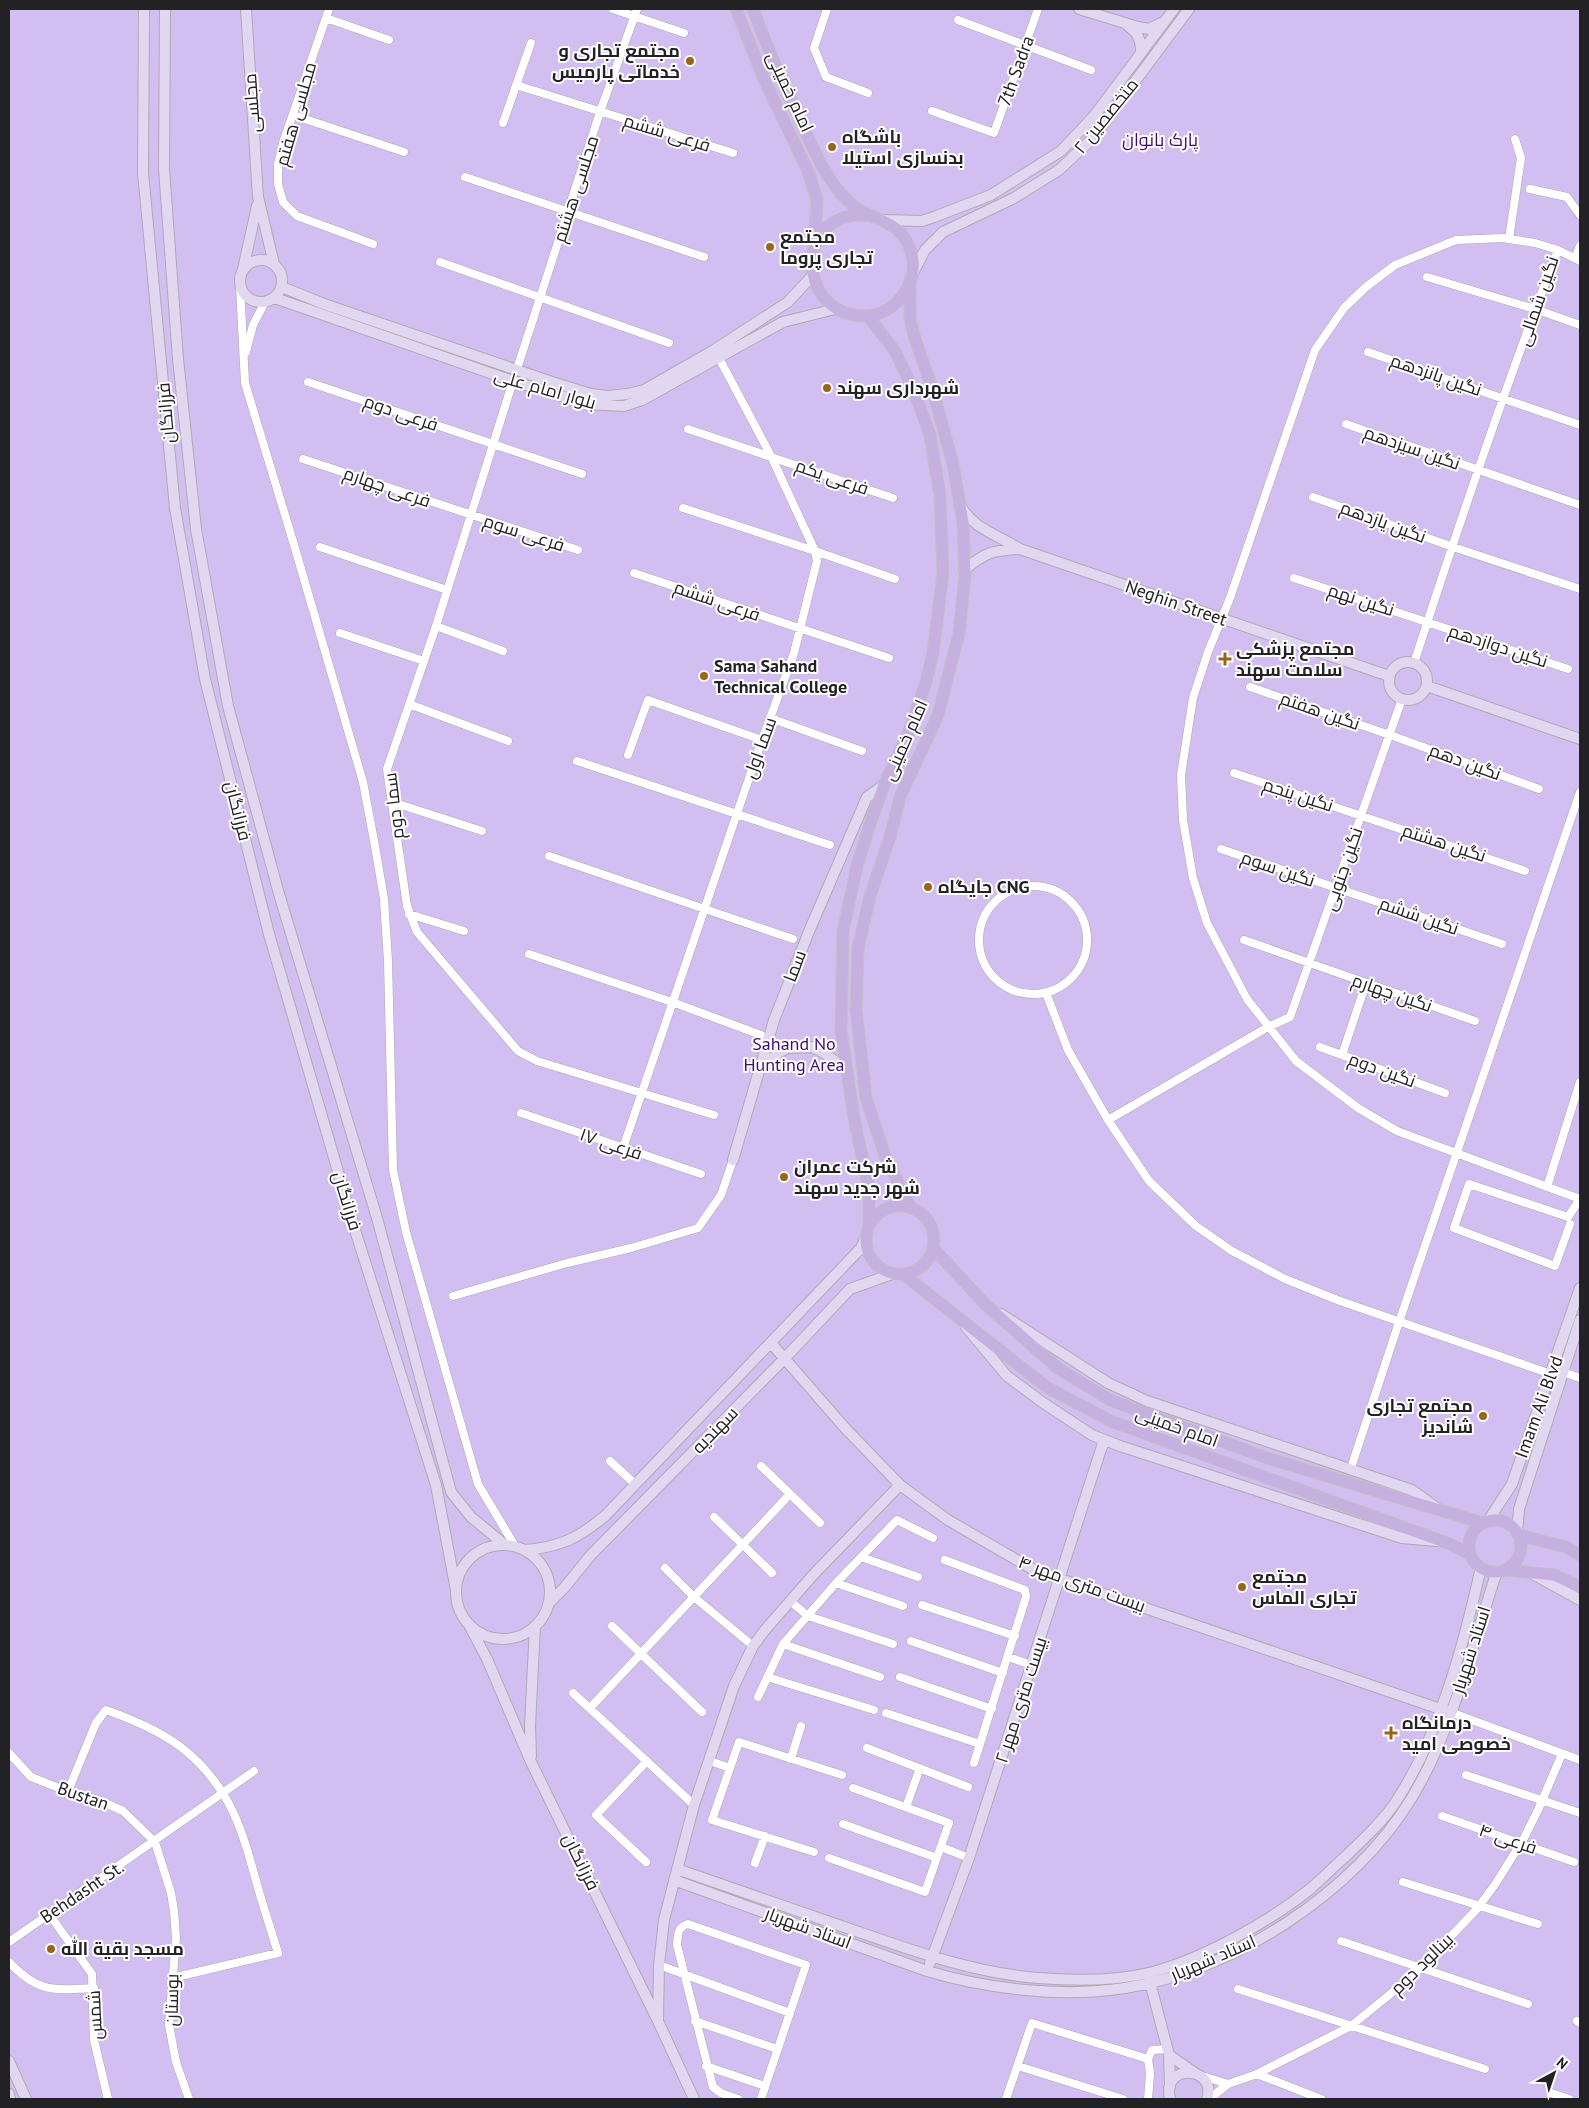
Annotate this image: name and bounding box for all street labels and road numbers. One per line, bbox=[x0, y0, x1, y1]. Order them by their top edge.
street label: 7th Sadra bbox=[992, 32, 1039, 109]
street label: امام خمینی bbox=[761, 48, 819, 136]
street label: مجلسی هفتم bbox=[270, 59, 322, 169]
street label: مجلسی bbox=[238, 73, 265, 133]
street label: متخصصین ۲ bbox=[1068, 73, 1143, 158]
street label: فرعی ششم bbox=[620, 108, 714, 158]
street label: مجلسی هشتم bbox=[547, 132, 605, 246]
street label: نگین شمالی bbox=[1511, 253, 1564, 349]
street label: نگین پانزدهم bbox=[1387, 348, 1485, 402]
street label: بلوار امام علی bbox=[491, 363, 599, 415]
street label: فرزانگان bbox=[151, 382, 180, 444]
street label: فرعی دوم bbox=[360, 389, 442, 437]
street label: نگین سیزدهم bbox=[1360, 420, 1464, 476]
street label: فرعی یکم bbox=[792, 453, 872, 501]
street label: فرعی چهارم bbox=[340, 461, 434, 513]
street label: نگین یازدهم bbox=[1337, 495, 1429, 549]
street label: فرعی سوم bbox=[480, 509, 568, 557]
street label: Neghin Street bbox=[1122, 574, 1230, 631]
street label: فرعی ششم bbox=[671, 575, 763, 627]
street label: نگین نهم bbox=[1325, 578, 1397, 622]
street label: نگین دوازدهم bbox=[1445, 619, 1551, 673]
street label: نگین هفتم bbox=[1277, 686, 1363, 736]
street label: امام خمینی bbox=[876, 696, 934, 784]
street label: سما اول bbox=[738, 714, 781, 782]
street label: نگین دهم bbox=[1426, 738, 1504, 786]
street label: سما دوم bbox=[378, 771, 410, 841]
street label: نگین پنجم bbox=[1260, 772, 1336, 818]
street label: فرزانگان bbox=[220, 779, 257, 843]
street label: نگین هشتم bbox=[1399, 818, 1489, 868]
street label: نگین جنوبی bbox=[1318, 824, 1368, 914]
street label: نگین سوم bbox=[1238, 845, 1318, 893]
street label: نگین ششم bbox=[1376, 891, 1462, 941]
street label: سما bbox=[778, 947, 811, 985]
street label: نگین چهارم bbox=[1349, 968, 1435, 1018]
street label: نگین دوم bbox=[1345, 1047, 1419, 1093]
street label: فرعی ۱۷ bbox=[577, 1122, 645, 1165]
street label: فرزانگان bbox=[328, 1168, 367, 1233]
street label: Imam Ali Blvd bbox=[1509, 1353, 1568, 1461]
street label: سهندیه bbox=[687, 1401, 743, 1458]
street label: امام خمینی bbox=[1132, 1401, 1222, 1453]
street label: بیست متری مهر ۴ bbox=[1015, 1550, 1149, 1617]
street label: استاد شهریار bbox=[1445, 1603, 1496, 1698]
street label: بیست متری مهر ۲ bbox=[989, 1634, 1052, 1766]
street label: Bustan bbox=[55, 1776, 112, 1815]
street label: فرعی ۴ bbox=[1476, 1818, 1540, 1859]
street label: فرزانگان bbox=[558, 1829, 605, 1894]
street label: Behdasht St. bbox=[35, 1855, 128, 1928]
street label: استاد شهریار bbox=[761, 1901, 855, 1954]
street label: بینالود دوم bbox=[1385, 1928, 1459, 2000]
street label: استاد شهریار bbox=[1166, 1929, 1259, 1986]
street label: بوستان bbox=[160, 1973, 183, 2027]
street label: شمس bbox=[82, 1990, 107, 2040]

